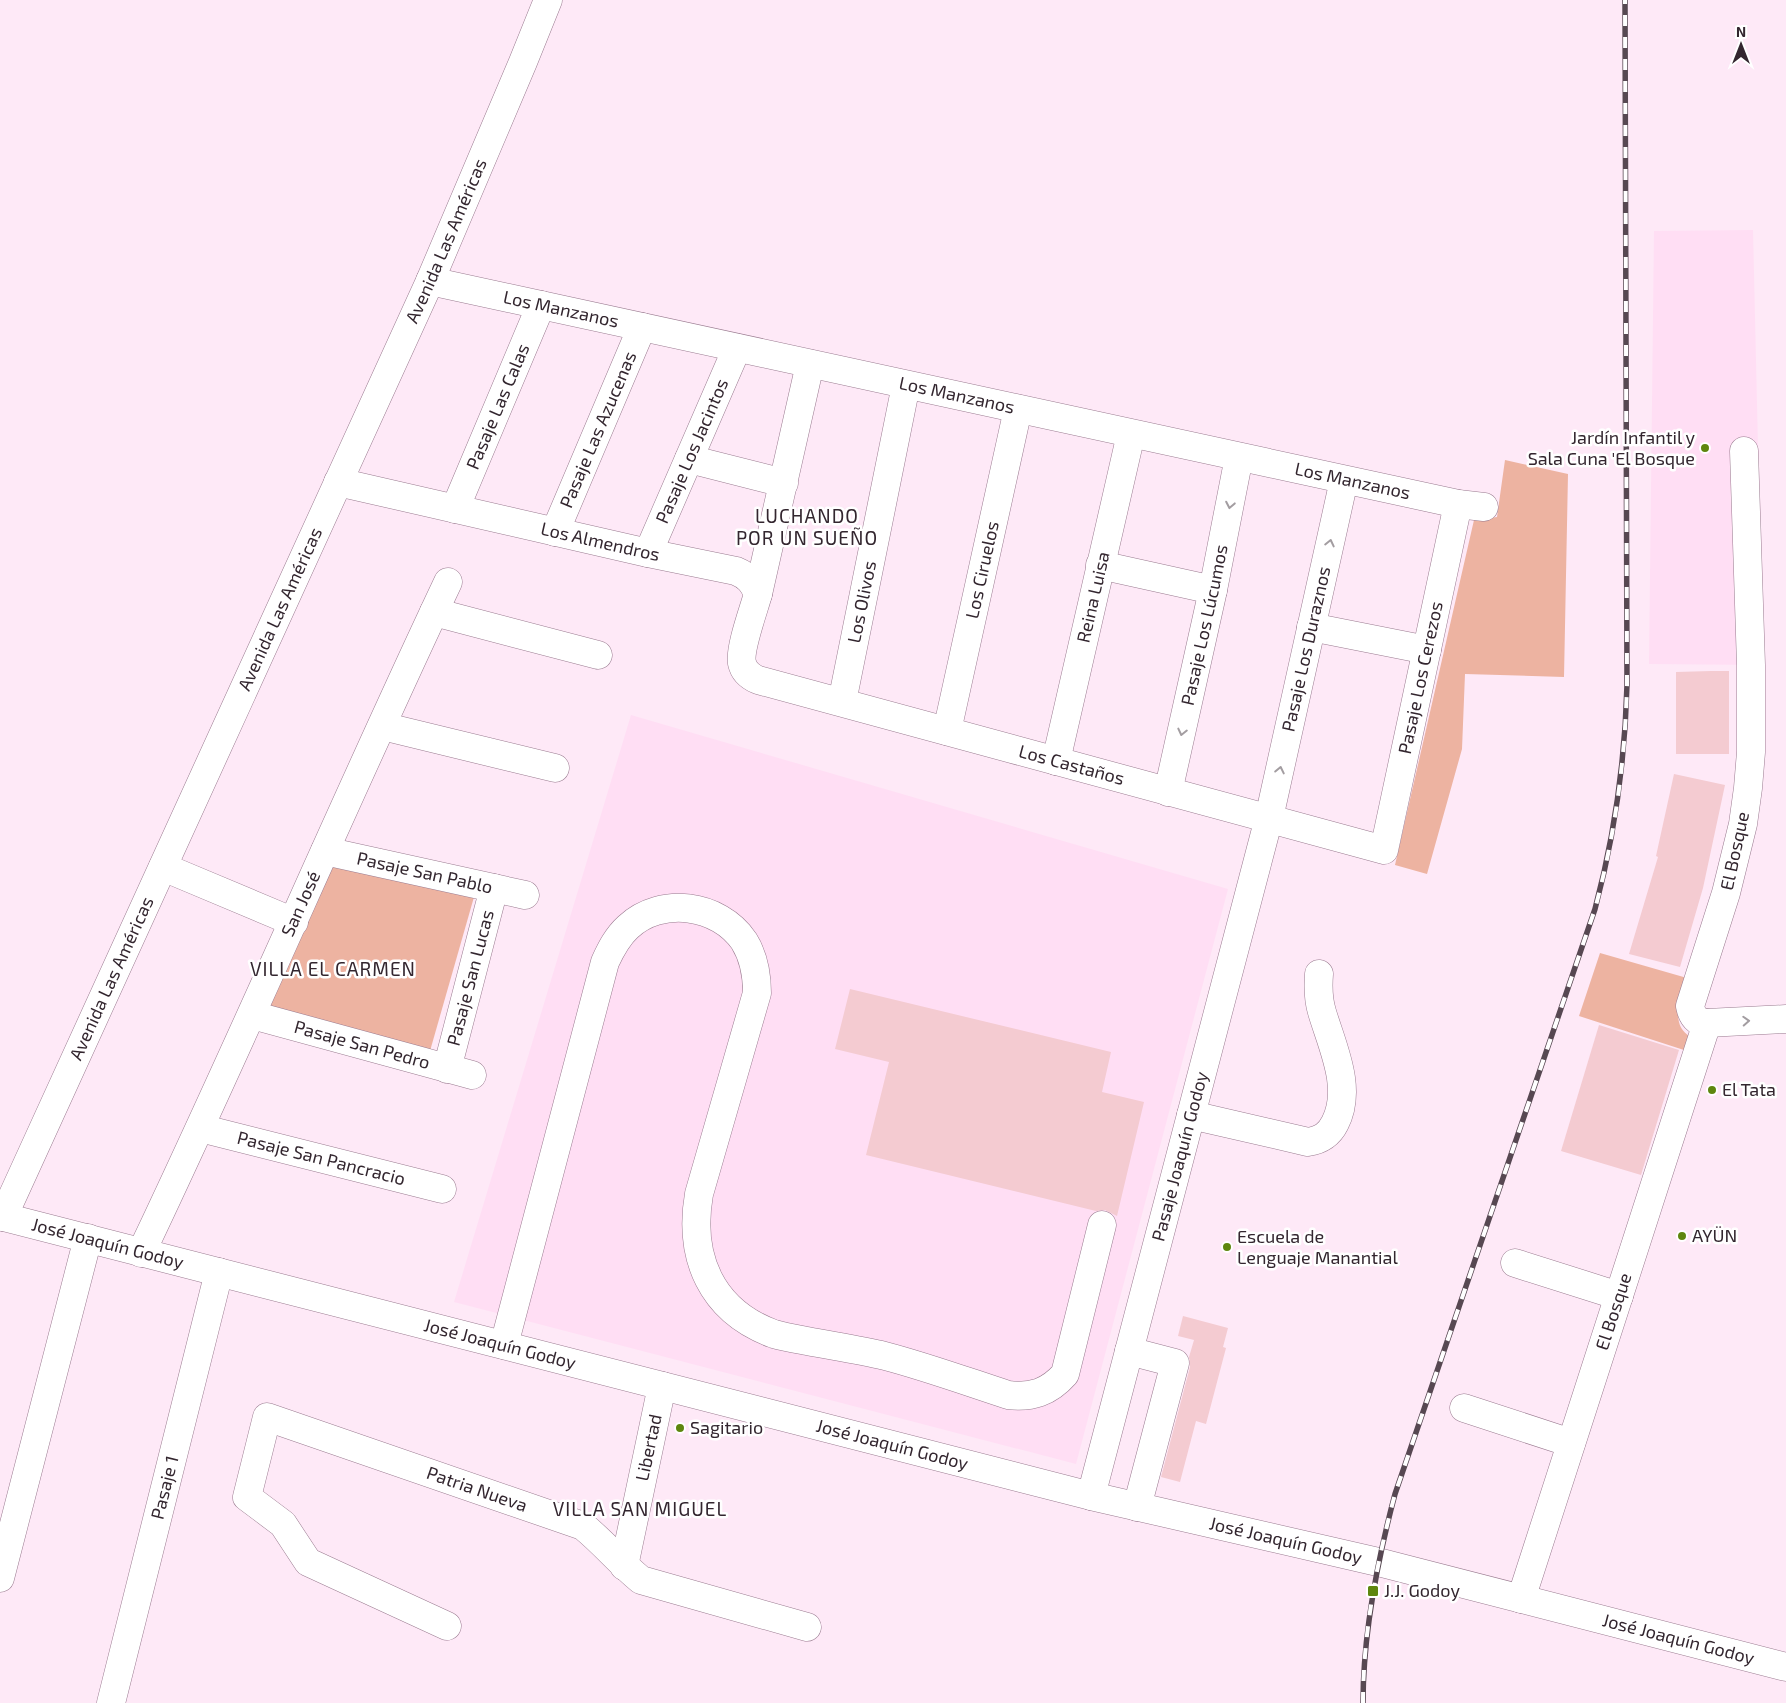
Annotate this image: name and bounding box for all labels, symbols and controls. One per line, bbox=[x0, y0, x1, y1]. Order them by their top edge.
north arrow bbox=[1716, 20, 1766, 70]
text: N bbox=[1736, 23, 1746, 40]
street label: Avenida Las Américas bbox=[400, 155, 491, 326]
street label: Los Manzanos bbox=[501, 285, 621, 332]
street label: Pasaje Las Calas bbox=[461, 340, 533, 473]
street label: Pasaje Las Azucenas bbox=[554, 348, 640, 511]
street label: Los Manzanos bbox=[897, 371, 1017, 418]
street label: Pasaje Los Jacintos bbox=[650, 375, 732, 527]
place label: Jardín Infantil y Sala Cuna 'El Bosque bbox=[1528, 426, 1695, 469]
marker: Jardín Infantil y Sala Cuna 'El Bosque bbox=[1699, 442, 1711, 454]
street label: Los Manzanos bbox=[1293, 457, 1413, 503]
one-way arrow bbox=[1225, 501, 1235, 509]
district label: LUCHANDO POR UN SUEÑO bbox=[736, 504, 878, 549]
street label: Los Almendros bbox=[539, 517, 662, 565]
street label: Los Ciruelos bbox=[960, 519, 1003, 620]
street label: Avenida Las Américas bbox=[233, 524, 326, 694]
one-way arrow bbox=[1324, 539, 1335, 548]
street label: Pasaje Los Lúcumos bbox=[1176, 542, 1232, 707]
street label: Reina Luisa bbox=[1072, 549, 1114, 645]
street label: Los Olivos bbox=[842, 559, 880, 645]
street label: Pasaje Los Duraznos bbox=[1276, 564, 1335, 734]
street label: Pasaje Los Cerezos bbox=[1393, 599, 1447, 756]
one-way arrow bbox=[1177, 728, 1187, 737]
street label: Los Castaños bbox=[1016, 739, 1127, 789]
one-way arrow bbox=[1274, 766, 1285, 775]
street label: El Bosque bbox=[1715, 810, 1753, 892]
street label: Pasaje San Pablo bbox=[355, 846, 495, 898]
street label: San José bbox=[276, 867, 324, 940]
street label: Avenida Las Américas bbox=[64, 893, 158, 1063]
street label: Pasaje San Lucas bbox=[441, 907, 498, 1048]
district label: VILLA EL CARMEN bbox=[250, 957, 416, 980]
street label: Pasaje San Pedro bbox=[292, 1015, 433, 1073]
one-way arrow bbox=[1743, 1016, 1751, 1027]
street label: Pasaje Joaquín Godoy bbox=[1146, 1069, 1212, 1243]
place label: El Tata bbox=[1722, 1078, 1776, 1100]
marker: El Tata bbox=[1706, 1084, 1718, 1096]
street label: Pasaje San Pancracio bbox=[235, 1126, 408, 1189]
street label: José Joaquín Godoy bbox=[29, 1213, 187, 1273]
place label: AYÜN bbox=[1692, 1224, 1737, 1246]
place label: Escuela de Lenguaje Manantial bbox=[1237, 1225, 1398, 1268]
marker: AYÜN bbox=[1676, 1230, 1688, 1242]
marker: Escuela de Lenguaje Manantial bbox=[1221, 1241, 1233, 1253]
street label: El Bosque bbox=[1590, 1270, 1636, 1353]
street label: José Joaquín Godoy bbox=[422, 1313, 579, 1373]
street label: Libertad bbox=[630, 1412, 666, 1483]
street label: José Joaquín Godoy bbox=[814, 1414, 971, 1474]
place label: Sagitario bbox=[690, 1416, 763, 1438]
marker: Sagitario bbox=[674, 1422, 686, 1434]
street label: Pasaje 1 bbox=[145, 1453, 183, 1522]
street label: Patria Nueva bbox=[424, 1461, 530, 1516]
district label: VILLA SAN MIGUEL bbox=[553, 1497, 727, 1520]
street label: José Joaquín Godoy bbox=[1207, 1512, 1365, 1568]
place label: J.J. Godoy bbox=[1384, 1579, 1460, 1601]
marker: J.J. Godoy bbox=[1366, 1584, 1380, 1598]
street label: José Joaquín Godoy bbox=[1600, 1608, 1757, 1669]

